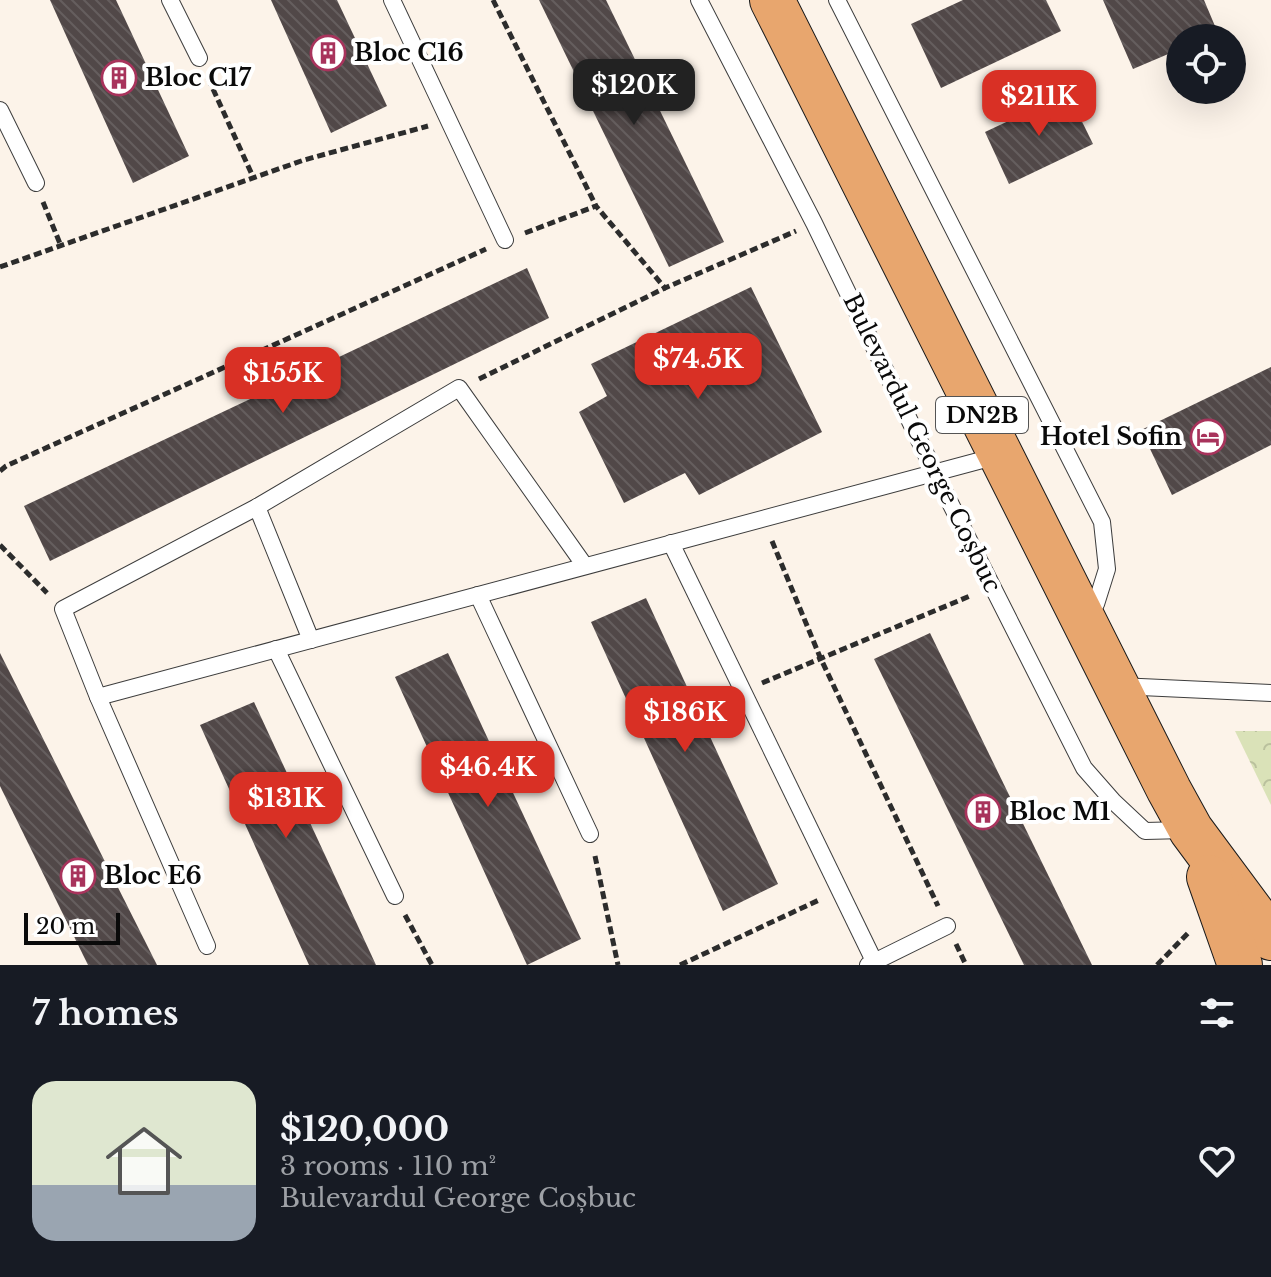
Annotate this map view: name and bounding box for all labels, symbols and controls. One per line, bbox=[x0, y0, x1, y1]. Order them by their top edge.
map controls bbox=[1166, 24, 1246, 104]
button: locate bbox=[1166, 24, 1246, 104]
building icon: Bloc C16 bbox=[309, 34, 347, 72]
place label: Bloc C16 bbox=[354, 38, 464, 67]
building icon: Bloc C17 bbox=[100, 59, 138, 97]
pin: $120K bbox=[578, 59, 690, 127]
place label: Bloc C17 bbox=[145, 63, 252, 92]
text: $120K bbox=[591, 69, 677, 101]
pin: $211K bbox=[983, 70, 1095, 138]
text: $211K bbox=[1000, 80, 1078, 112]
street label: Bulevardul George Coșbuc bbox=[837, 289, 1008, 597]
pin: $74.5K bbox=[633, 333, 763, 401]
text: $74.5K bbox=[653, 343, 743, 375]
pin: $155K bbox=[227, 347, 339, 415]
text: $155K bbox=[243, 357, 323, 389]
road number: DN2B bbox=[936, 397, 1028, 433]
hotel icon: Hotel Sofin bbox=[1189, 418, 1227, 456]
place label: Hotel Sofin bbox=[1040, 422, 1183, 451]
pin: $186K bbox=[629, 686, 741, 754]
text: $186K bbox=[643, 696, 727, 728]
pin: $46.4K bbox=[423, 741, 553, 809]
text: $46.4K bbox=[440, 751, 536, 783]
pin: $131K bbox=[230, 772, 342, 840]
text: $131K bbox=[247, 782, 325, 814]
building icon: Bloc M1 bbox=[964, 793, 1002, 831]
place label: Bloc M1 bbox=[1009, 797, 1110, 826]
building icon: Bloc E6 bbox=[59, 857, 97, 895]
place label: Bloc E6 bbox=[104, 861, 202, 890]
scale bar bbox=[24, 909, 120, 945]
text: 20 m bbox=[36, 913, 95, 940]
icon: filters bbox=[1195, 991, 1239, 1035]
text: 7 homes bbox=[32, 992, 179, 1034]
text: $120,000 bbox=[280, 1108, 449, 1150]
icon: home bbox=[96, 1113, 192, 1209]
icon: heart bbox=[1195, 1139, 1239, 1183]
text: 3 rooms · 110 m² bbox=[280, 1150, 496, 1182]
text: Bulevardul George Coșbuc bbox=[280, 1182, 636, 1214]

